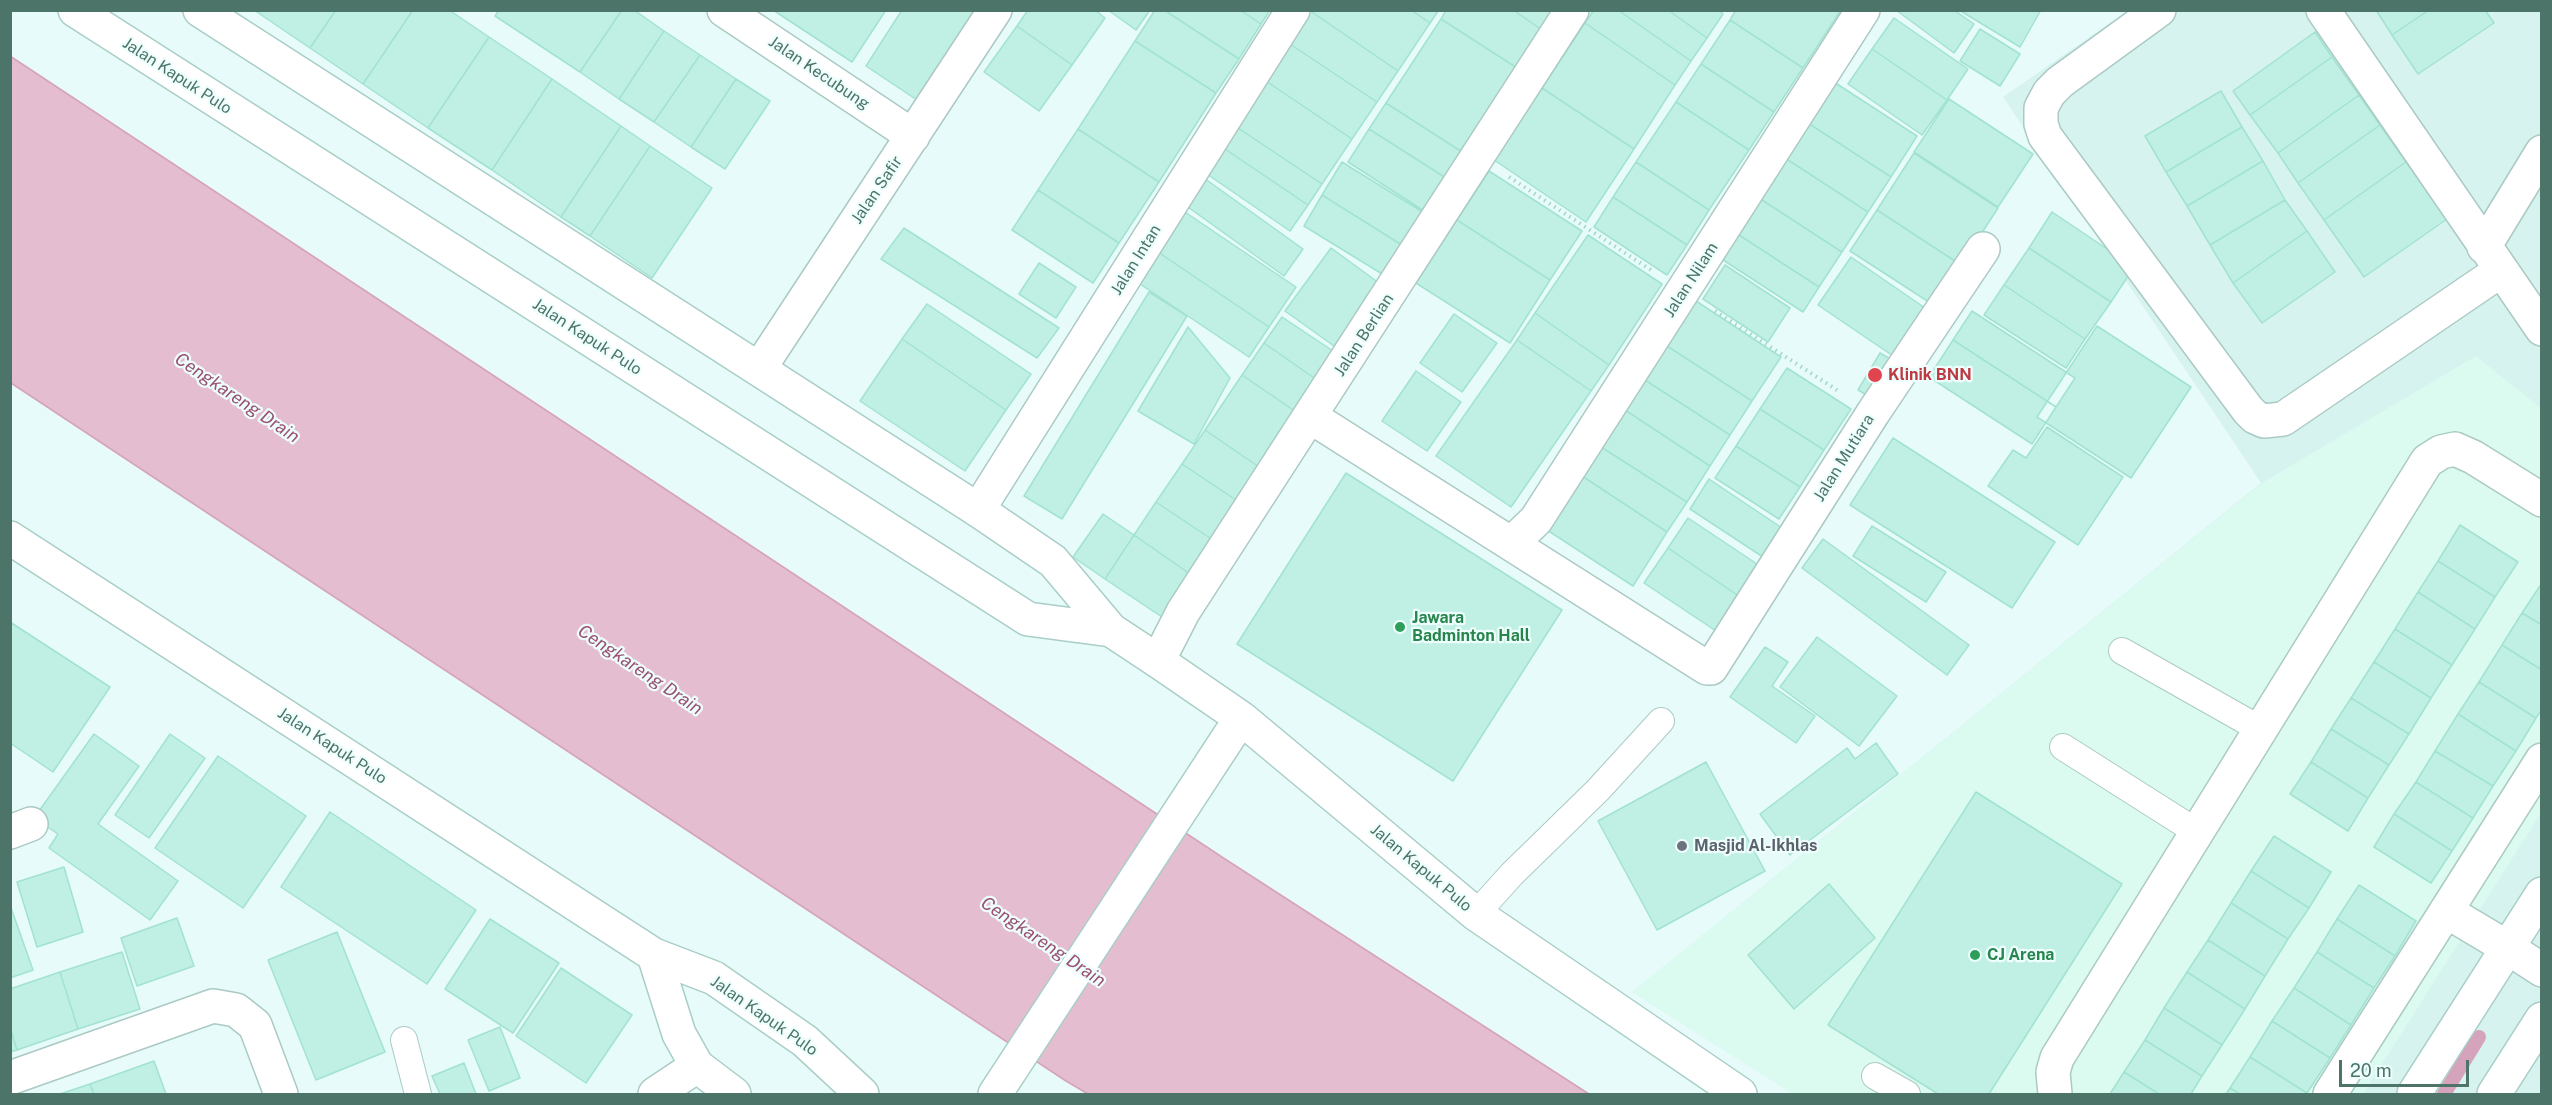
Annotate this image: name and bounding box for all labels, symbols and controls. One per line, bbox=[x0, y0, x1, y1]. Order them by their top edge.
street label: Jalan Kecubung bbox=[765, 32, 873, 114]
street label: Jalan Kapuk Pulo bbox=[119, 34, 235, 118]
street label: Jalan Safir bbox=[847, 152, 907, 228]
street label: Jalan Intan bbox=[1107, 221, 1165, 299]
street label: Jalan Nilam bbox=[1660, 239, 1722, 321]
street label: Jalan Berlian bbox=[1330, 290, 1398, 380]
street label: Jalan Kapuk Pulo bbox=[529, 295, 645, 379]
water label: Cengkareng Drain bbox=[171, 348, 303, 448]
place label: Klinik BNN bbox=[1888, 365, 1972, 385]
marker: Klinik BNN bbox=[1866, 366, 1884, 384]
street label: Jalan Mutiara bbox=[1810, 411, 1878, 505]
place label: Jawara Badminton Hall bbox=[1412, 608, 1530, 646]
water label: Cengkareng Drain bbox=[574, 620, 706, 720]
marker: Jawara Badminton Hall bbox=[1393, 620, 1407, 634]
street label: Jalan Kapuk Pulo bbox=[274, 704, 390, 788]
street label: Jalan Kapuk Pulo bbox=[1366, 820, 1476, 916]
place label: Masjid Al-Ikhlas bbox=[1694, 836, 1818, 856]
marker: Masjid Al-Ikhlas bbox=[1675, 839, 1689, 853]
water label: Cengkareng Drain bbox=[977, 892, 1109, 992]
place label: CJ Arena bbox=[1987, 945, 2054, 965]
marker: CJ Arena bbox=[1968, 948, 1982, 962]
street label: Jalan Kapuk Pulo bbox=[707, 972, 821, 1060]
scale bar bbox=[2342, 1048, 2472, 1086]
text: 20 m bbox=[2350, 1060, 2392, 1081]

